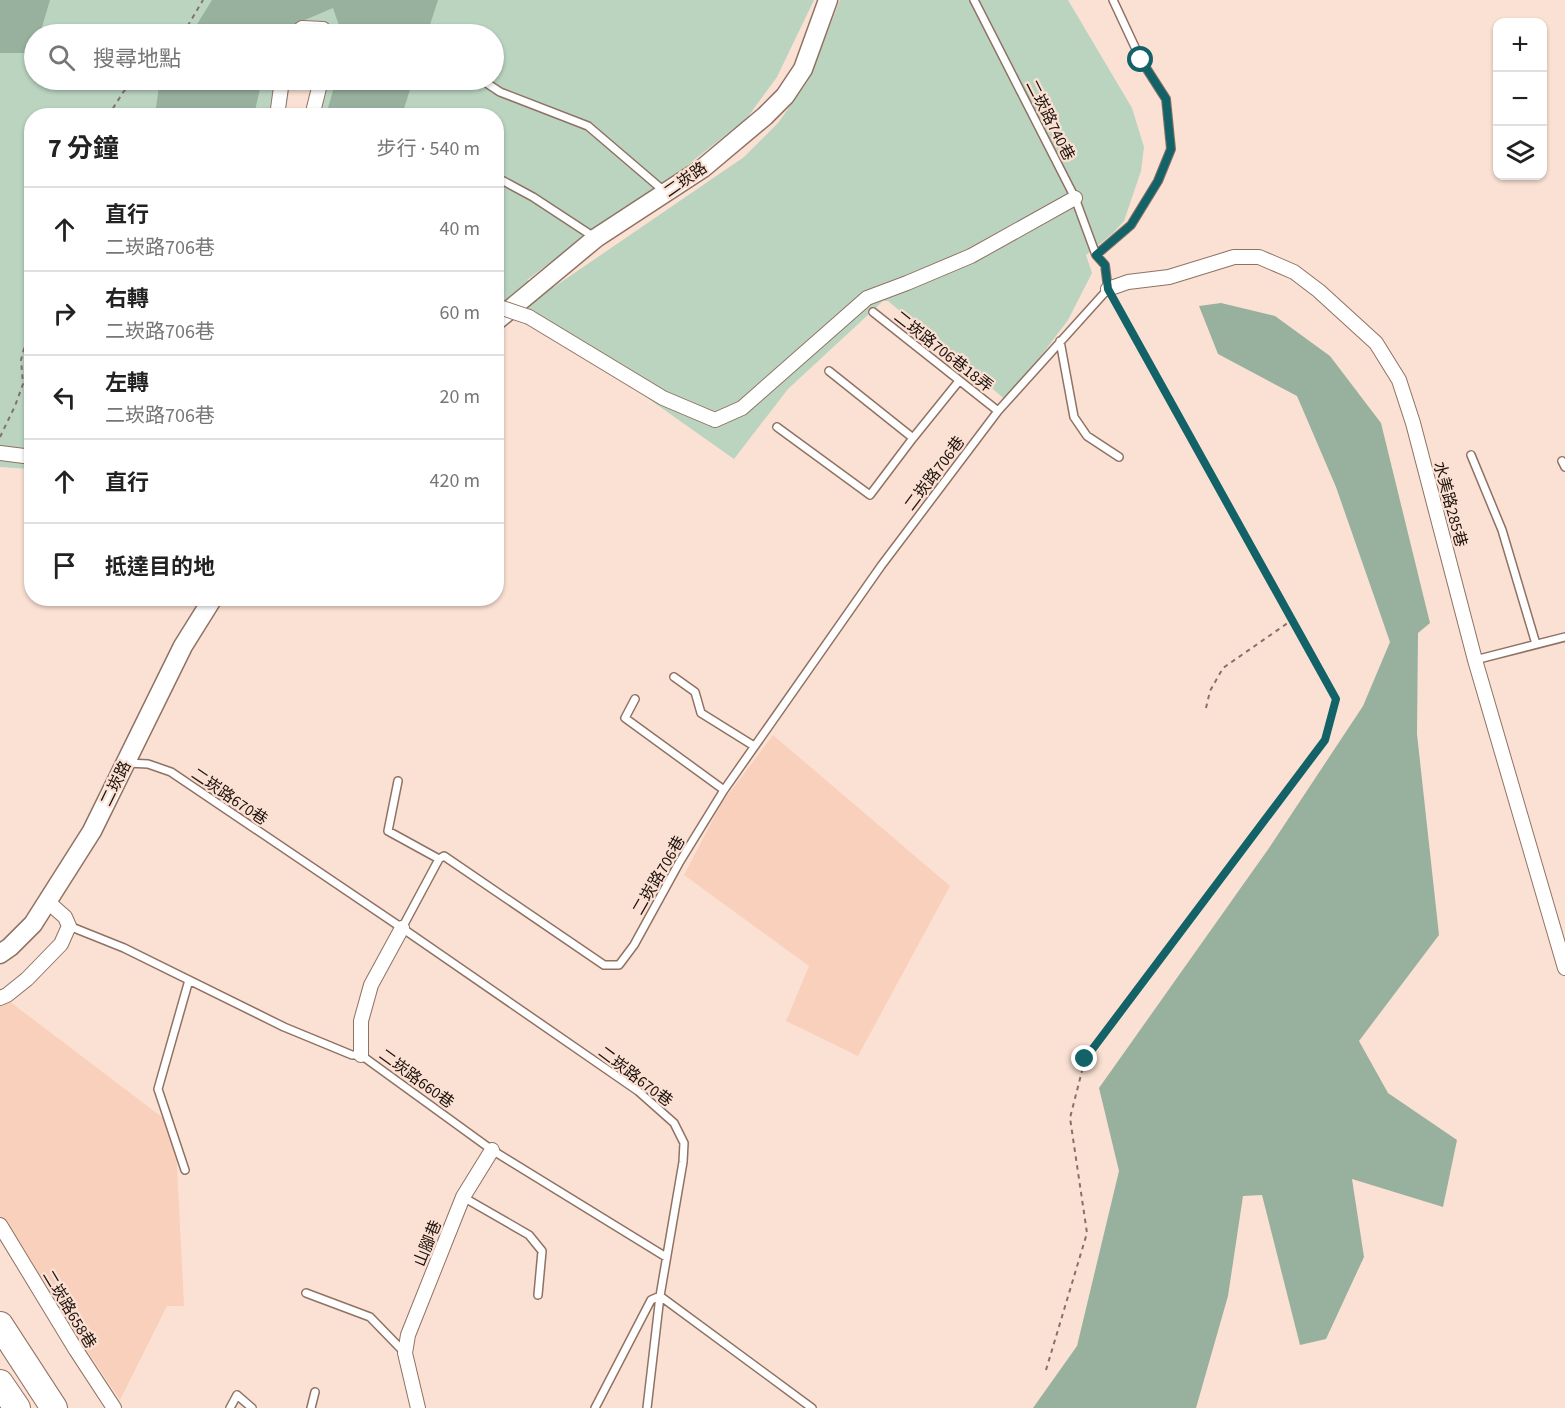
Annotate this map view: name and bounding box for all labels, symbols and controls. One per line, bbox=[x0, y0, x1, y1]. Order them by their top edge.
map controls bbox=[1493, 18, 1547, 180]
button: + bbox=[1493, 18, 1547, 72]
search box bbox=[24, 24, 504, 90]
icon: search bbox=[45, 41, 78, 74]
text: 搜尋地點 bbox=[93, 43, 181, 75]
route start bbox=[1127, 46, 1153, 72]
button: − bbox=[1493, 72, 1547, 126]
street label: 二崁路740巷 bbox=[1020, 76, 1080, 165]
button: layers bbox=[1493, 126, 1547, 180]
text: 7 分鐘 bbox=[48, 130, 119, 167]
text: 步行 · 540 m bbox=[377, 135, 480, 163]
street label: 二崁路 bbox=[660, 157, 712, 203]
text: 直行 bbox=[105, 199, 149, 231]
icon: ahead bbox=[48, 213, 81, 246]
text: 40 m bbox=[440, 215, 480, 243]
text: 二崁路706巷 bbox=[105, 234, 215, 262]
text: 右轉 bbox=[105, 283, 149, 315]
icon: right bbox=[48, 297, 81, 330]
text: 60 m bbox=[440, 299, 480, 327]
street label: 二崁路706巷18弄 bbox=[889, 306, 997, 397]
text: 二崁路706巷 bbox=[105, 318, 215, 346]
text: 左轉 bbox=[105, 367, 149, 399]
icon: left bbox=[48, 381, 81, 414]
text: 20 m bbox=[440, 383, 480, 411]
text: 二崁路706巷 bbox=[105, 402, 215, 430]
street label: 二崁路706巷 bbox=[900, 432, 970, 515]
street label: 水美路285巷 bbox=[1428, 459, 1472, 550]
icon: ahead bbox=[48, 465, 81, 498]
text: 直行 bbox=[105, 467, 149, 499]
text: 420 m bbox=[430, 467, 480, 495]
icon: arrive bbox=[48, 549, 81, 582]
text: 抵達目的地 bbox=[105, 551, 215, 583]
street label: 二崁路 bbox=[95, 757, 136, 810]
street label: 二崁路670巷 bbox=[187, 763, 272, 831]
street label: 二崁路706巷 bbox=[627, 832, 690, 919]
street label: 二崁路670巷 bbox=[594, 1042, 677, 1112]
street label: 二崁路660巷 bbox=[374, 1044, 458, 1114]
route end bbox=[1071, 1045, 1097, 1071]
street label: 山腳巷 bbox=[409, 1217, 447, 1270]
street label: 二崁路658巷 bbox=[37, 1266, 101, 1353]

